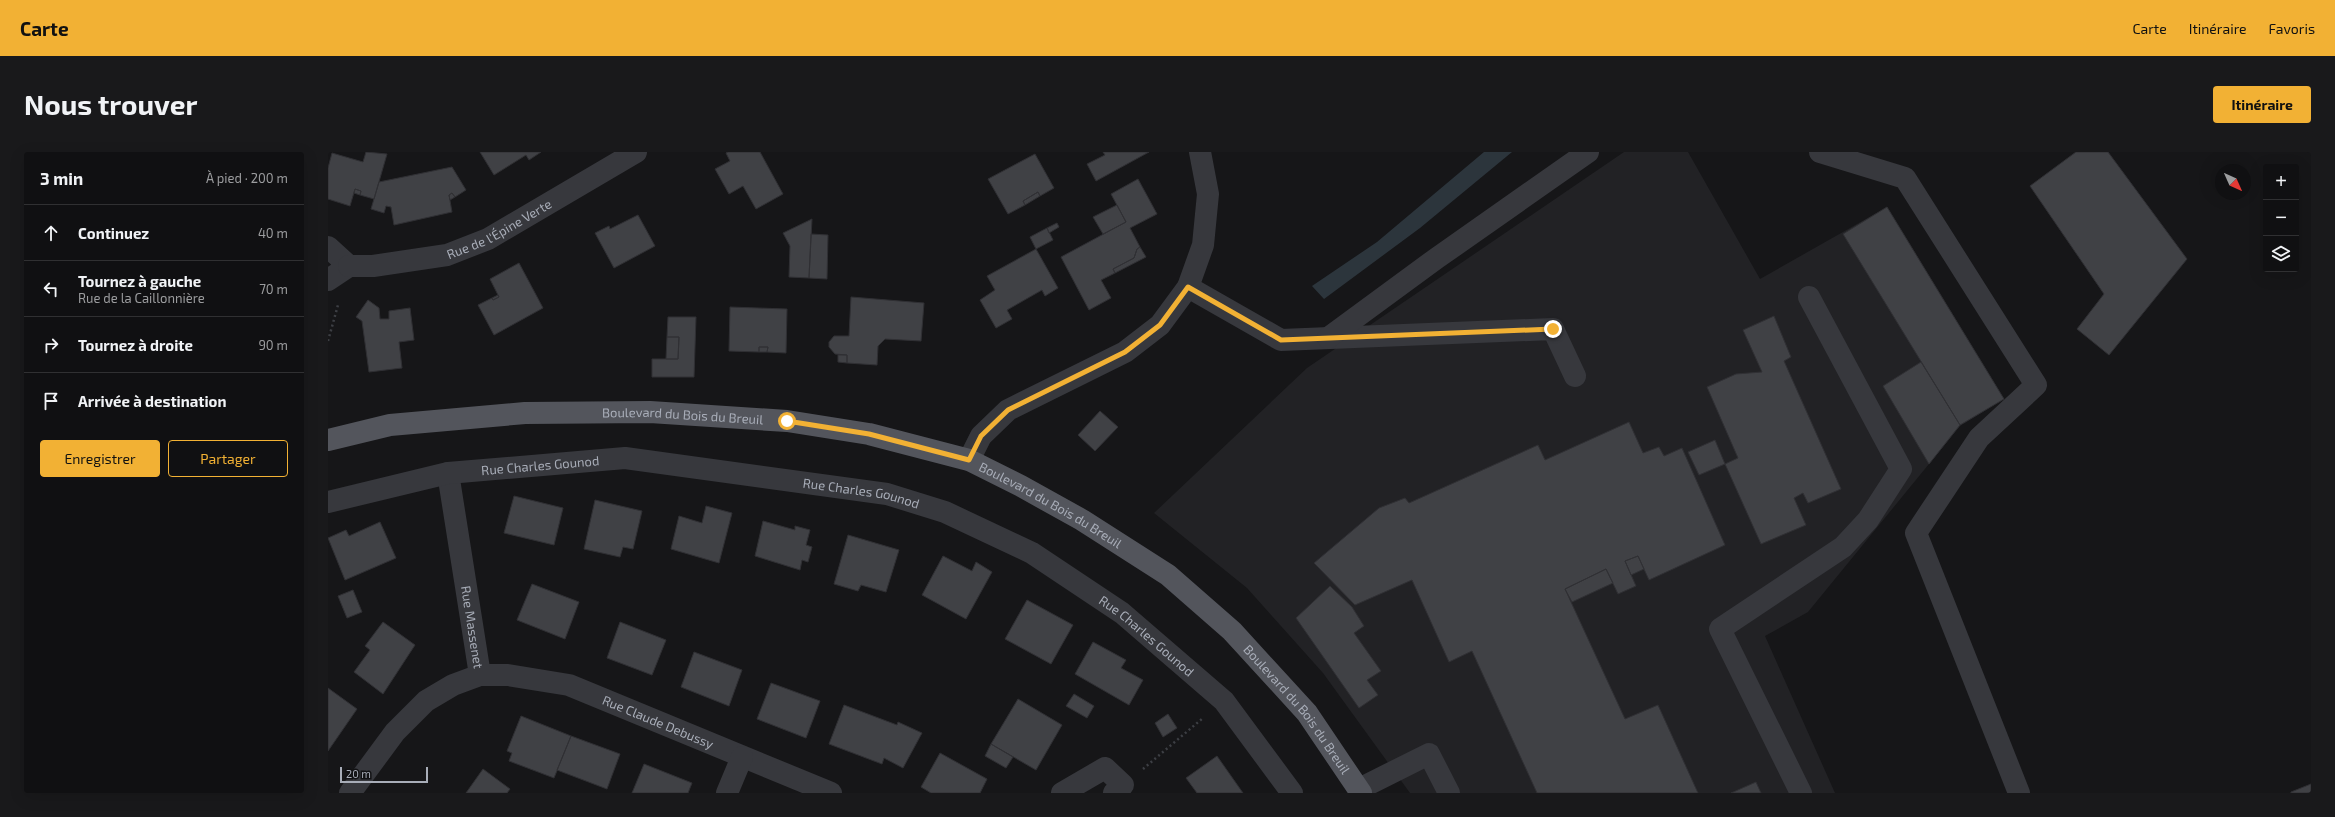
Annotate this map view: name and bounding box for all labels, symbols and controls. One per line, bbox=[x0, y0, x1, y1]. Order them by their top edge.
text: Carte bbox=[20, 17, 69, 40]
text: Carte bbox=[2133, 20, 2167, 37]
text: Itinéraire bbox=[2189, 20, 2247, 37]
text: Favoris bbox=[2269, 20, 2315, 37]
button: Itinéraire bbox=[2213, 86, 2311, 123]
text: Nous trouver bbox=[24, 87, 197, 121]
north arrow bbox=[2215, 164, 2251, 200]
map controls bbox=[2263, 164, 2299, 272]
button: + bbox=[2263, 164, 2299, 200]
text: 3 min bbox=[40, 168, 83, 188]
text: À pied · 200 m bbox=[206, 170, 288, 186]
street label: Rue de l'Épine Verte bbox=[444, 196, 554, 262]
button: − bbox=[2263, 200, 2299, 236]
icon: ahead bbox=[40, 222, 62, 244]
text: Continuez bbox=[78, 224, 149, 242]
text: 40 m bbox=[258, 225, 288, 241]
button: layers bbox=[2263, 236, 2299, 272]
text: Tournez à gauche bbox=[78, 272, 201, 290]
icon: left bbox=[40, 278, 62, 300]
text: 70 m bbox=[259, 281, 288, 297]
text: Rue de la Caillonnière bbox=[78, 290, 205, 306]
route end bbox=[1544, 320, 1562, 338]
icon: right bbox=[40, 334, 62, 356]
text: Tournez à droite bbox=[78, 336, 193, 354]
text: 90 m bbox=[258, 337, 288, 353]
icon: arrive bbox=[40, 390, 62, 412]
text: Arrivée à destination bbox=[78, 392, 226, 410]
street label: Boulevard du Bois du Breuil bbox=[602, 404, 764, 427]
route start bbox=[778, 412, 796, 430]
button: Enregistrer bbox=[40, 440, 160, 477]
button: Partager bbox=[168, 440, 288, 477]
street label: Rue Charles Gounod bbox=[481, 452, 600, 478]
street label: Boulevard du Bois du Breuil bbox=[976, 458, 1125, 551]
street label: Rue Charles Gounod bbox=[802, 475, 922, 512]
street label: Rue Massenet bbox=[458, 585, 487, 670]
street label: Rue Charles Gounod bbox=[1096, 592, 1197, 680]
street label: Boulevard du Bois du Breuil bbox=[1240, 641, 1354, 777]
street label: Rue Claude Debussy bbox=[600, 692, 716, 752]
scale bar bbox=[340, 765, 428, 784]
text: 20 m bbox=[346, 767, 371, 780]

